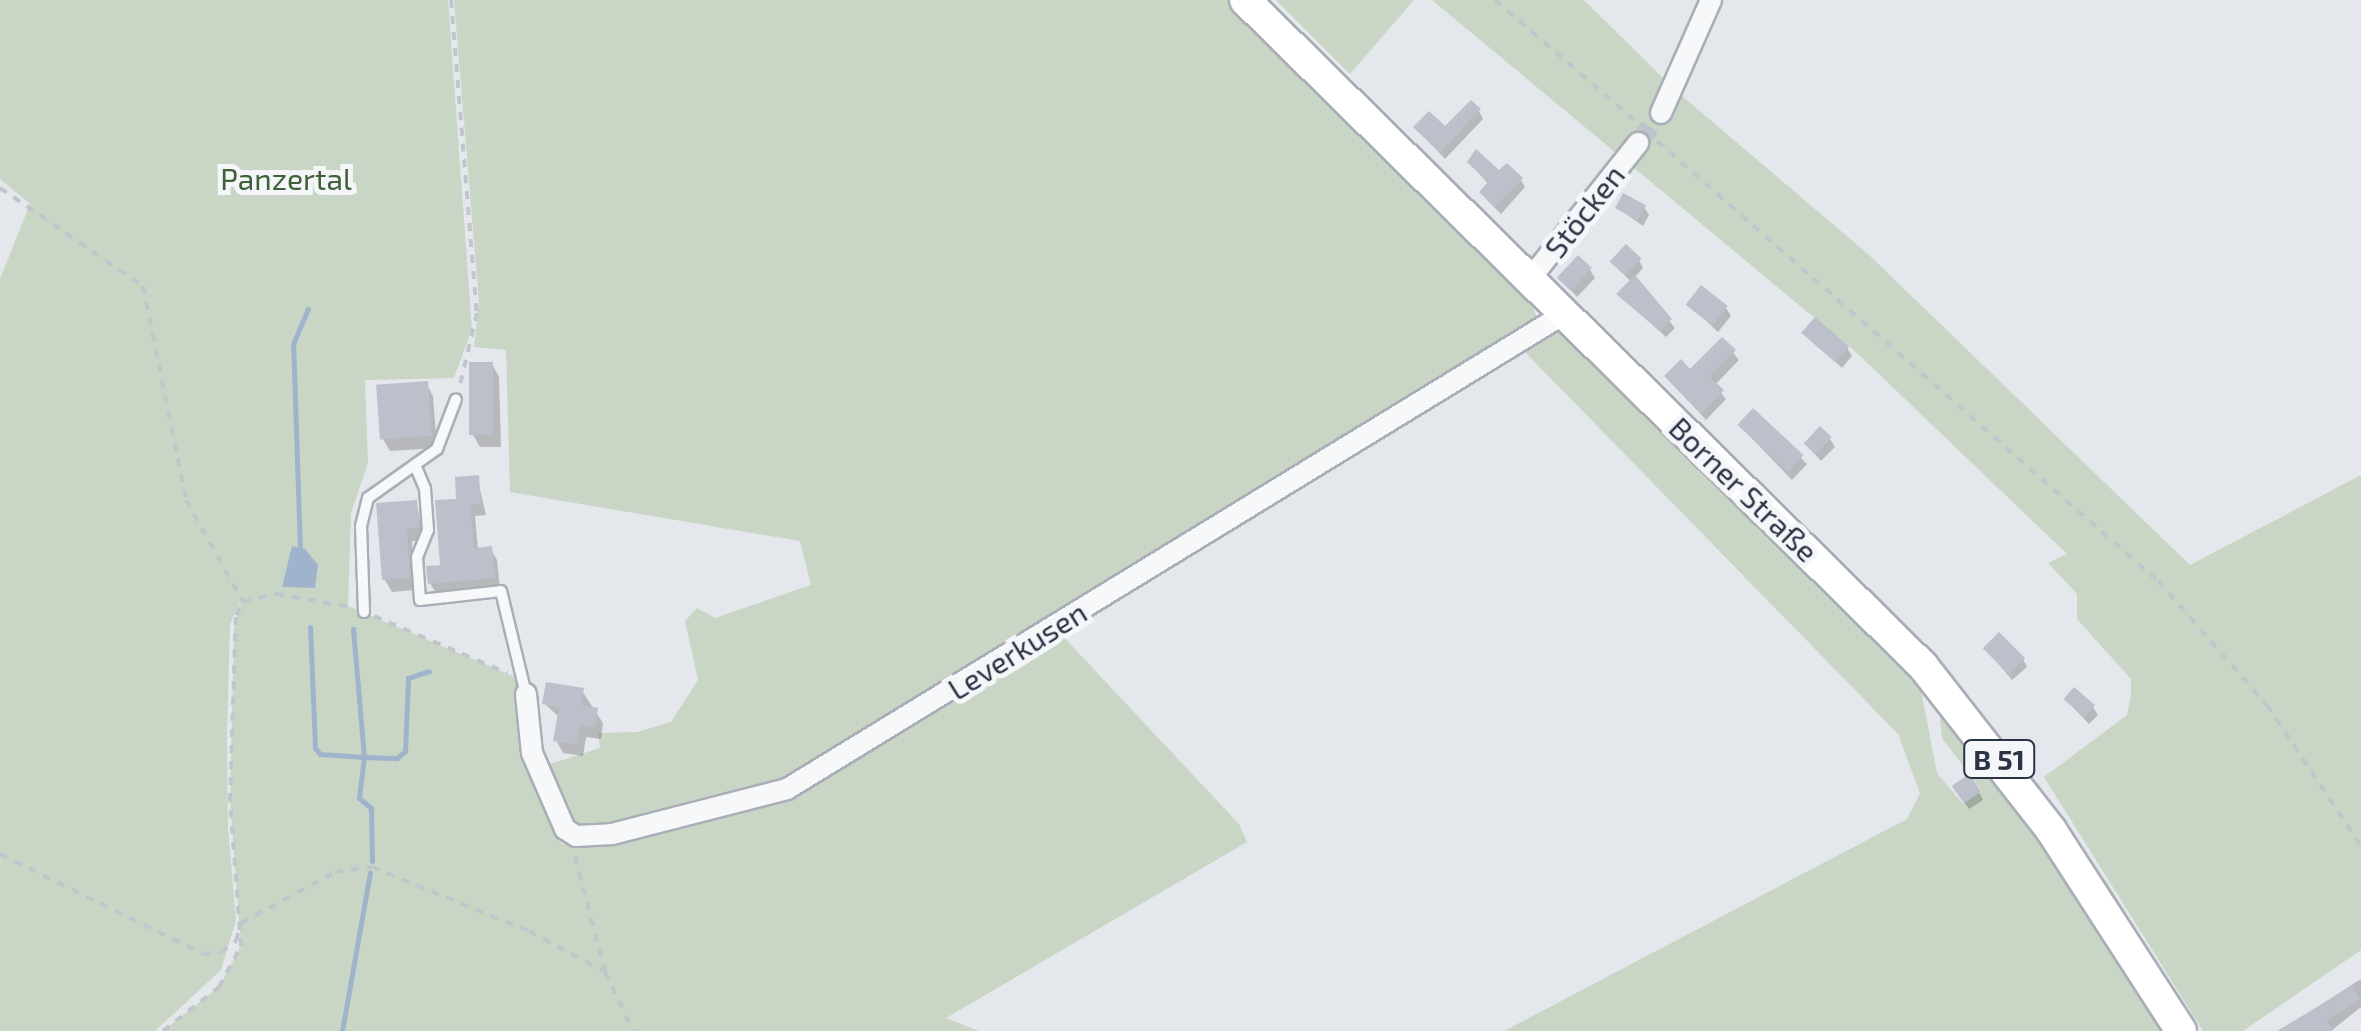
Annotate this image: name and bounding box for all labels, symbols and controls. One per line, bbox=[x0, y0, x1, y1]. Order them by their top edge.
street label: Stöcken bbox=[1537, 157, 1631, 265]
park label: Panzertal bbox=[220, 160, 352, 196]
street label: Borner Straße bbox=[1662, 409, 1826, 569]
street label: Leverkusen bbox=[941, 593, 1093, 707]
road number: B 51 bbox=[1962, 736, 2036, 782]

